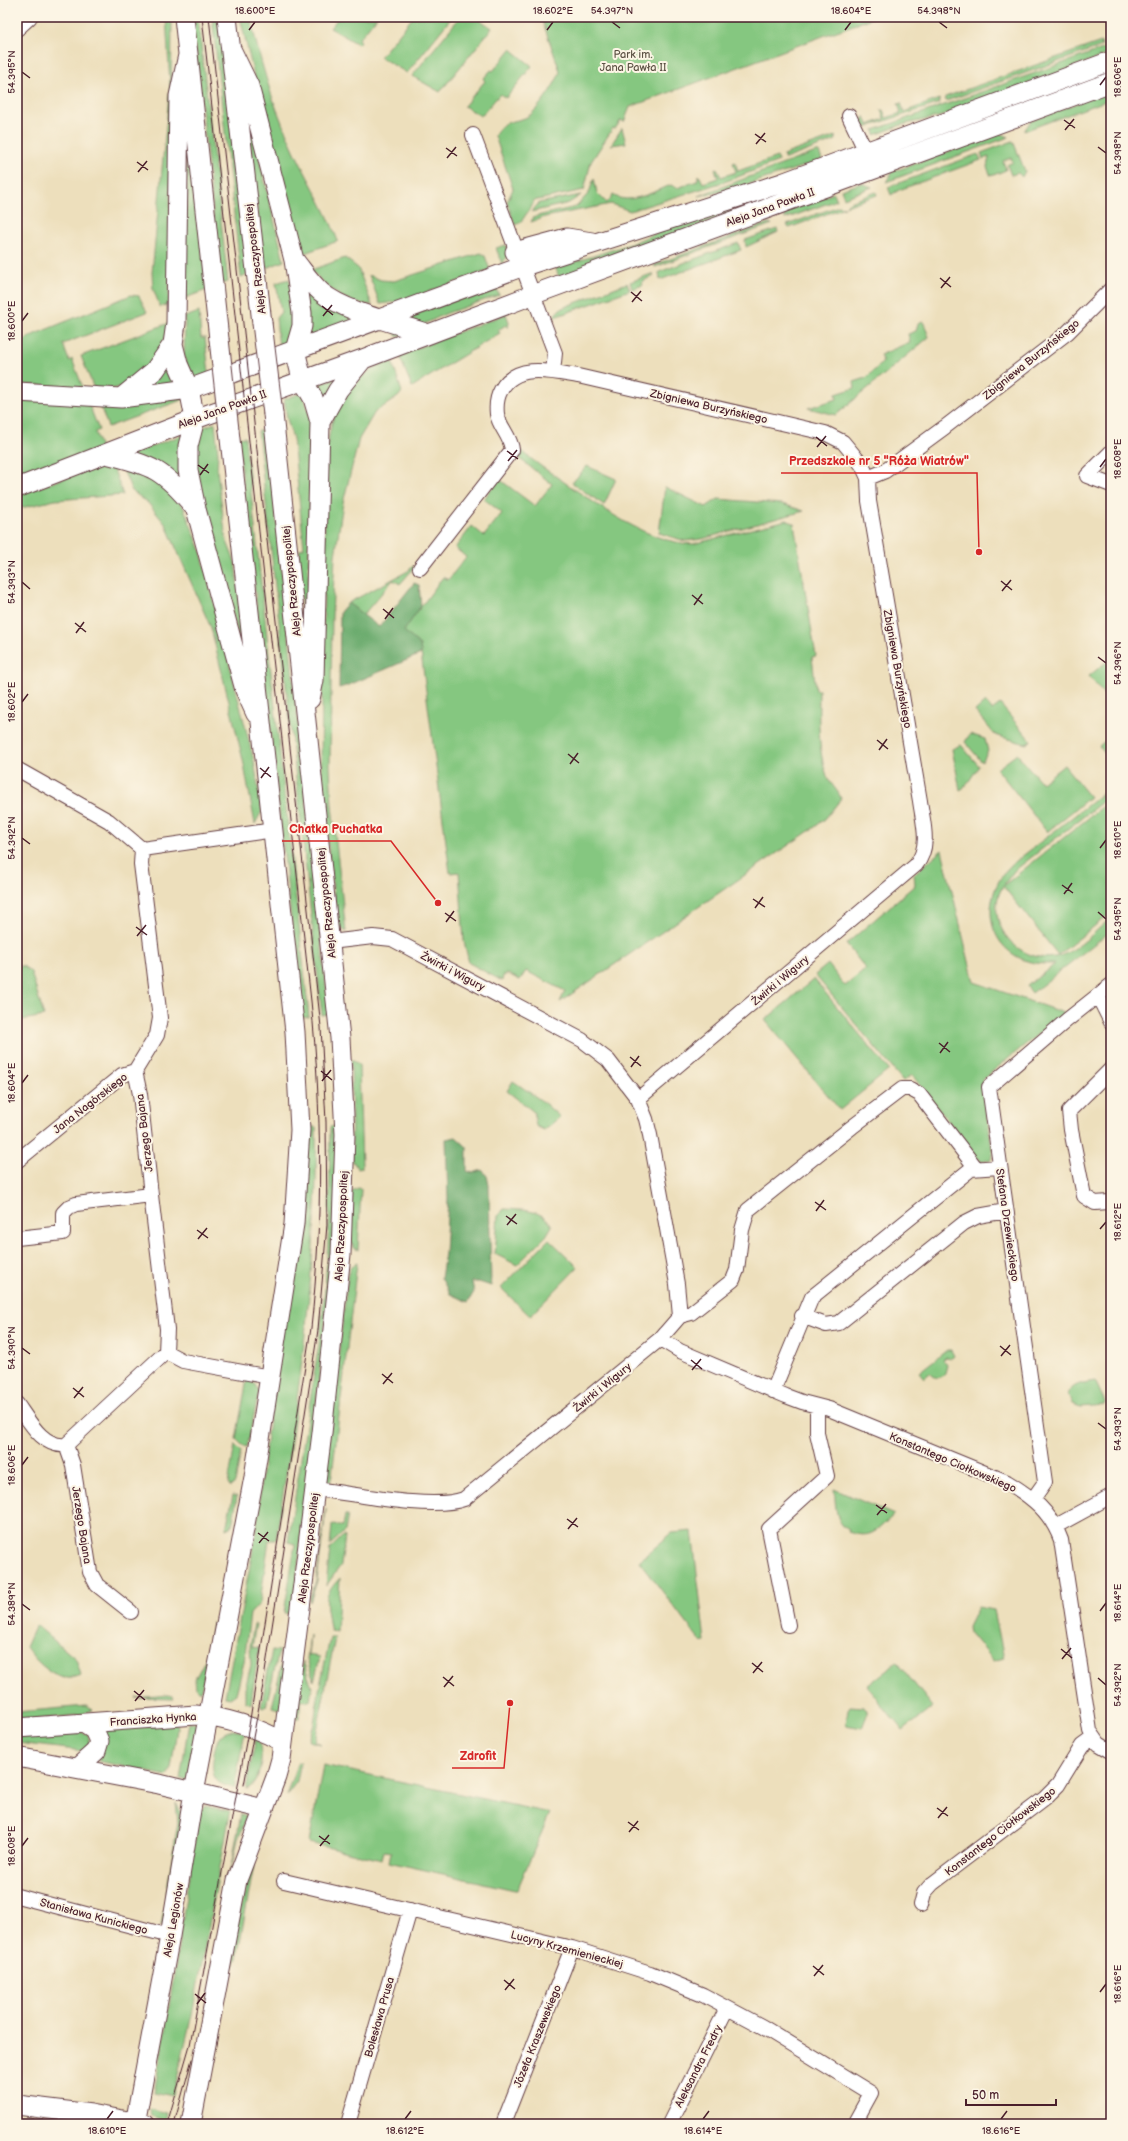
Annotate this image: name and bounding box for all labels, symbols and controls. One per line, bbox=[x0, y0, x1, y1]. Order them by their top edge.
text: 18.600°E bbox=[235, 5, 276, 17]
text: 18.602°E bbox=[533, 5, 574, 17]
text: 54.397°N bbox=[591, 5, 633, 17]
text: 18.604°E bbox=[831, 5, 872, 17]
text: 54.398°N bbox=[917, 5, 961, 17]
park label: Park im. Jana Pawła II bbox=[600, 48, 667, 74]
text: 54.395°N bbox=[6, 50, 18, 94]
text: 18.606°E bbox=[1112, 56, 1124, 97]
text: 54.398°N bbox=[1112, 131, 1124, 175]
street label: Aleja Jana Pawła II bbox=[724, 185, 817, 230]
street label: Aleja Rzeczypospolitej bbox=[242, 203, 269, 315]
text: 18.600°E bbox=[6, 300, 18, 341]
street label: Zbigniewa Burzyńskiego bbox=[980, 317, 1082, 403]
street label: Zbigniewa Burzyńskiego bbox=[648, 386, 769, 426]
street label: Aleja Jana Pawła II bbox=[176, 387, 269, 432]
text: 18.608°E bbox=[1112, 438, 1124, 479]
callout: Przedszkole nr 5 "Róża Wiatrów" bbox=[781, 449, 977, 473]
text: Przedszkole nr 5 "Róża Wiatrów" bbox=[789, 454, 969, 469]
street label: Aleja Rzeczypospolitej bbox=[279, 525, 304, 637]
text: 54.393°N bbox=[6, 560, 18, 604]
street label: Zbigniewa Burzyńskiego bbox=[880, 608, 914, 729]
text: 54.396°N bbox=[1112, 641, 1124, 685]
text: 18.602°E bbox=[6, 681, 18, 722]
text: 54.392°N bbox=[6, 816, 18, 860]
callout: Chatka Puchatka bbox=[282, 817, 391, 841]
text: 18.610°E bbox=[1112, 820, 1124, 859]
text: Chatka Puchatka bbox=[289, 822, 383, 837]
street label: Aleja Rzeczypospolitej bbox=[314, 847, 339, 959]
text: 54.395°N bbox=[1112, 897, 1124, 941]
street label: Żwirki i Wigury bbox=[418, 949, 487, 994]
street label: Żwirki i Wigury bbox=[748, 953, 812, 1009]
text: 18.604°E bbox=[6, 1062, 18, 1103]
street label: Jana Nagórskiego bbox=[51, 1070, 130, 1136]
street label: Jerzego Bajana bbox=[133, 1093, 156, 1173]
street label: Stefana Drzewieckiego bbox=[993, 1168, 1022, 1282]
street label: Aleja Rzeczypospolitej bbox=[332, 1170, 351, 1282]
text: 18.612°E bbox=[1112, 1202, 1124, 1241]
text: 54.390°N bbox=[6, 1326, 18, 1370]
street label: Żwirki i Wigury bbox=[570, 1360, 634, 1415]
text: 54.393°N bbox=[1112, 1407, 1124, 1451]
street label: Konstantego Ciołkowskiego bbox=[887, 1430, 1018, 1495]
text: 18.606°E bbox=[6, 1444, 18, 1485]
street label: Jerzego Bajana bbox=[69, 1485, 94, 1565]
street label: Aleja Rzeczypospolitej bbox=[295, 1492, 322, 1604]
text: 54.389°N bbox=[6, 1582, 18, 1626]
text: 18.614°E bbox=[1112, 1583, 1124, 1622]
text: 54.392°N bbox=[1112, 1663, 1124, 1707]
street label: Franciszka Hynka bbox=[109, 1710, 197, 1729]
callout: Zdrofit bbox=[452, 1744, 504, 1768]
text: Zdrofit bbox=[460, 1749, 496, 1764]
street label: Konstantego Ciołkowskiego bbox=[942, 1784, 1058, 1879]
text: 18.608°E bbox=[6, 1825, 18, 1866]
street label: Aleja Legionów bbox=[161, 1881, 187, 1958]
street label: Stanisława Kunickiego bbox=[39, 1896, 149, 1937]
street label: Lucyny Krzemienieckiej bbox=[509, 1928, 625, 1971]
text: 18.616°E bbox=[1112, 1964, 1124, 2003]
street label: Bolesława Prusa bbox=[362, 1975, 397, 2059]
street label: Józefa Kraszewskiego bbox=[511, 1983, 564, 2089]
street label: Aleksandra Fredry bbox=[672, 2023, 725, 2110]
scale bar bbox=[966, 2081, 1056, 2107]
text: 50 m bbox=[972, 2088, 999, 2103]
text: 18.610°E bbox=[88, 2125, 127, 2137]
text: 18.612°E bbox=[386, 2125, 425, 2137]
text: 18.614°E bbox=[684, 2125, 723, 2137]
text: 18.616°E bbox=[982, 2125, 1021, 2137]

